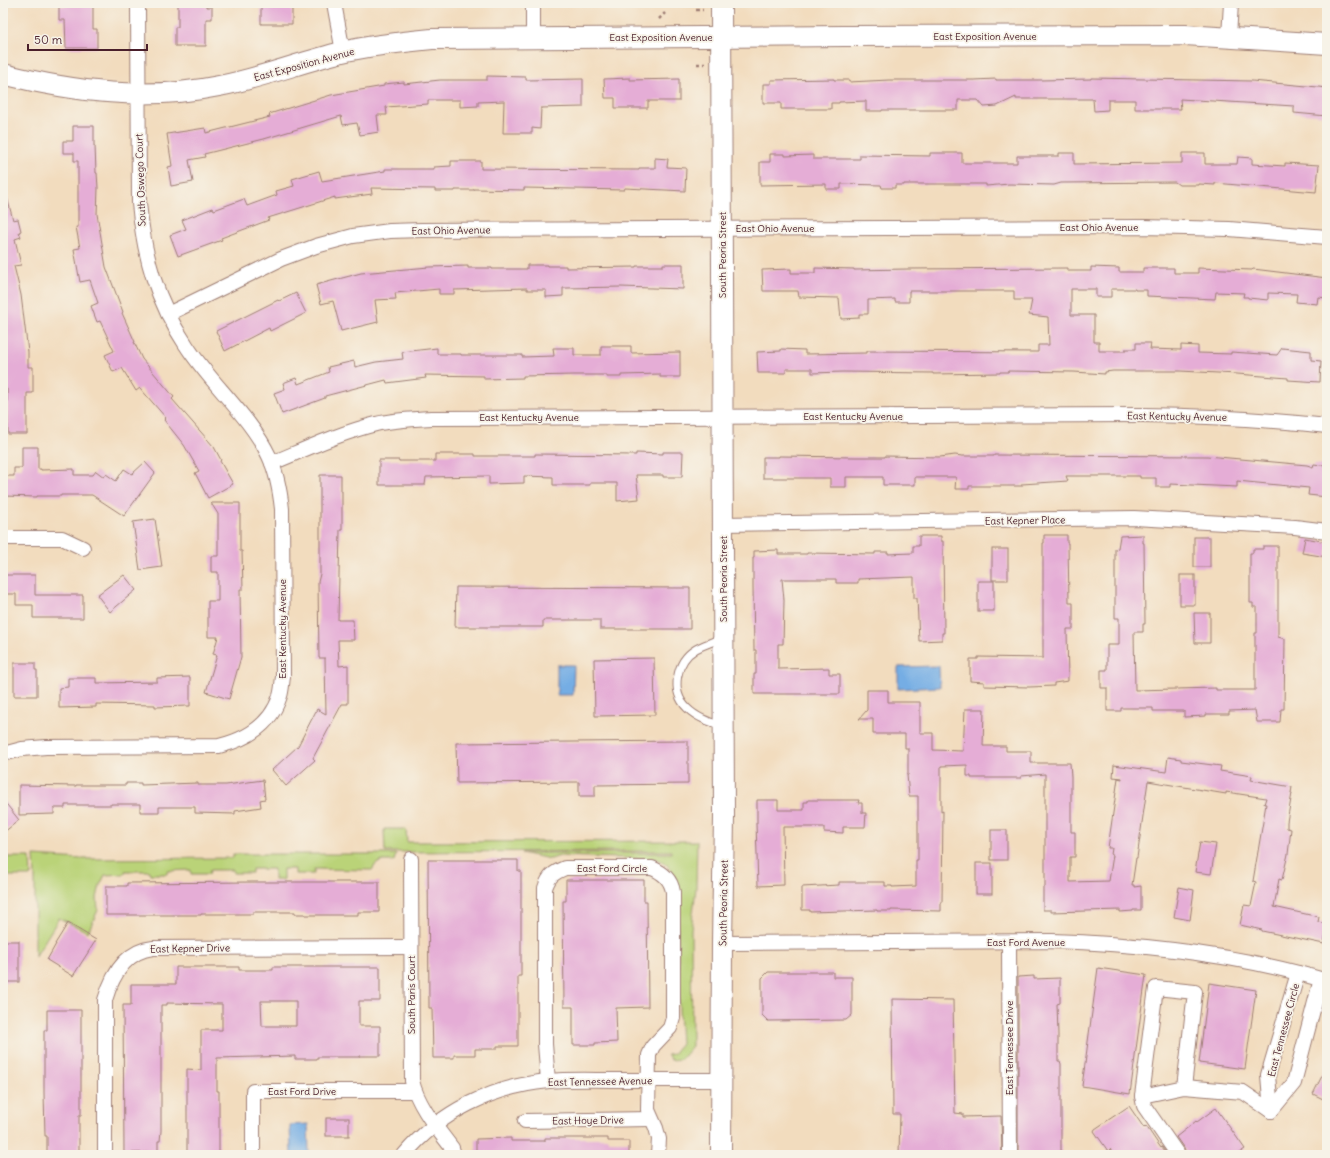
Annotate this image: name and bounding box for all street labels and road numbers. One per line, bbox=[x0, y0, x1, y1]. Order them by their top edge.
street label: East Exposition Avenue bbox=[933, 30, 1037, 43]
street label: East Exposition Avenue bbox=[609, 31, 713, 44]
street label: East Exposition Avenue bbox=[252, 45, 356, 84]
street label: South Oswego Court bbox=[132, 133, 149, 227]
street label: South Peoria Street bbox=[716, 211, 729, 298]
street label: East Ohio Avenue bbox=[1059, 221, 1139, 234]
street label: East Ohio Avenue bbox=[735, 222, 815, 235]
street label: East Ohio Avenue bbox=[411, 223, 491, 238]
street label: East Kentucky Avenue bbox=[1127, 409, 1227, 424]
street label: East Kentucky Avenue bbox=[803, 410, 903, 423]
street label: East Kentucky Avenue bbox=[479, 411, 579, 424]
street label: East Kepner Place bbox=[985, 513, 1065, 528]
street label: South Peoria Street bbox=[717, 535, 730, 622]
street label: East Kentucky Avenue bbox=[276, 579, 289, 679]
street label: South Peoria Street bbox=[716, 859, 731, 946]
street label: East Ford Circle bbox=[577, 862, 647, 875]
street label: East Ford Avenue bbox=[987, 936, 1065, 949]
street label: East Kepner Drive bbox=[150, 941, 230, 956]
street label: South Paris Court bbox=[405, 955, 418, 1034]
street label: East Tennessee Circle bbox=[1265, 982, 1302, 1078]
street label: East Tennessee Drive bbox=[1003, 1001, 1016, 1095]
street label: East Tennessee Avenue bbox=[548, 1074, 652, 1089]
street label: East Ford Drive bbox=[268, 1085, 336, 1098]
street label: East Hoye Drive bbox=[552, 1113, 624, 1128]

